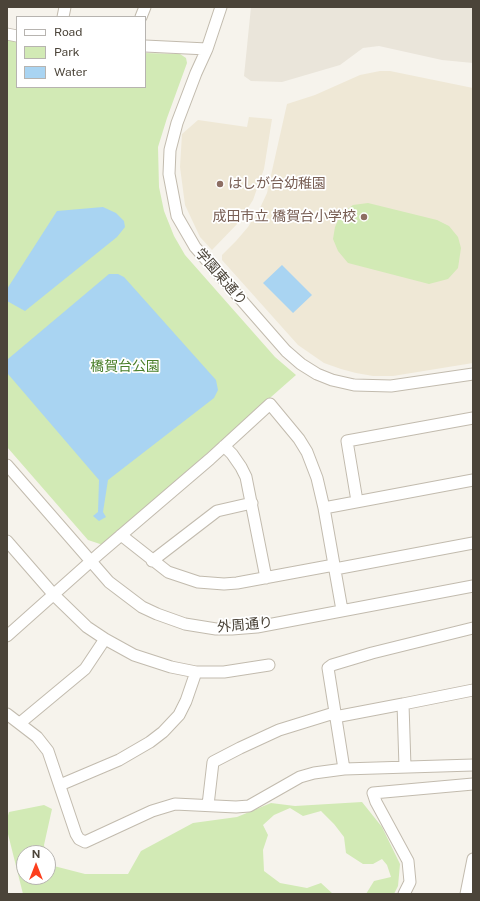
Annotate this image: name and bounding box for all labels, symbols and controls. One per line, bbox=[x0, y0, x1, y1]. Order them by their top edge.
legend bbox=[16, 16, 146, 88]
text: Road bbox=[54, 25, 82, 39]
text: Park bbox=[54, 45, 80, 59]
text: Water bbox=[54, 65, 87, 79]
place label: はしが台幼稚園 bbox=[228, 176, 326, 192]
marker: はしが台幼稚園 bbox=[215, 179, 225, 189]
place label: 成田市立 橋賀台小学校 bbox=[213, 209, 356, 225]
marker: 成田市立 橋賀台小学校 bbox=[359, 212, 369, 222]
street label: 学園東通り bbox=[192, 245, 250, 309]
park label: 橋賀台公園 bbox=[90, 359, 160, 375]
street label: 外周通り bbox=[216, 614, 274, 636]
north arrow bbox=[16, 845, 56, 885]
text: N bbox=[32, 848, 40, 860]

